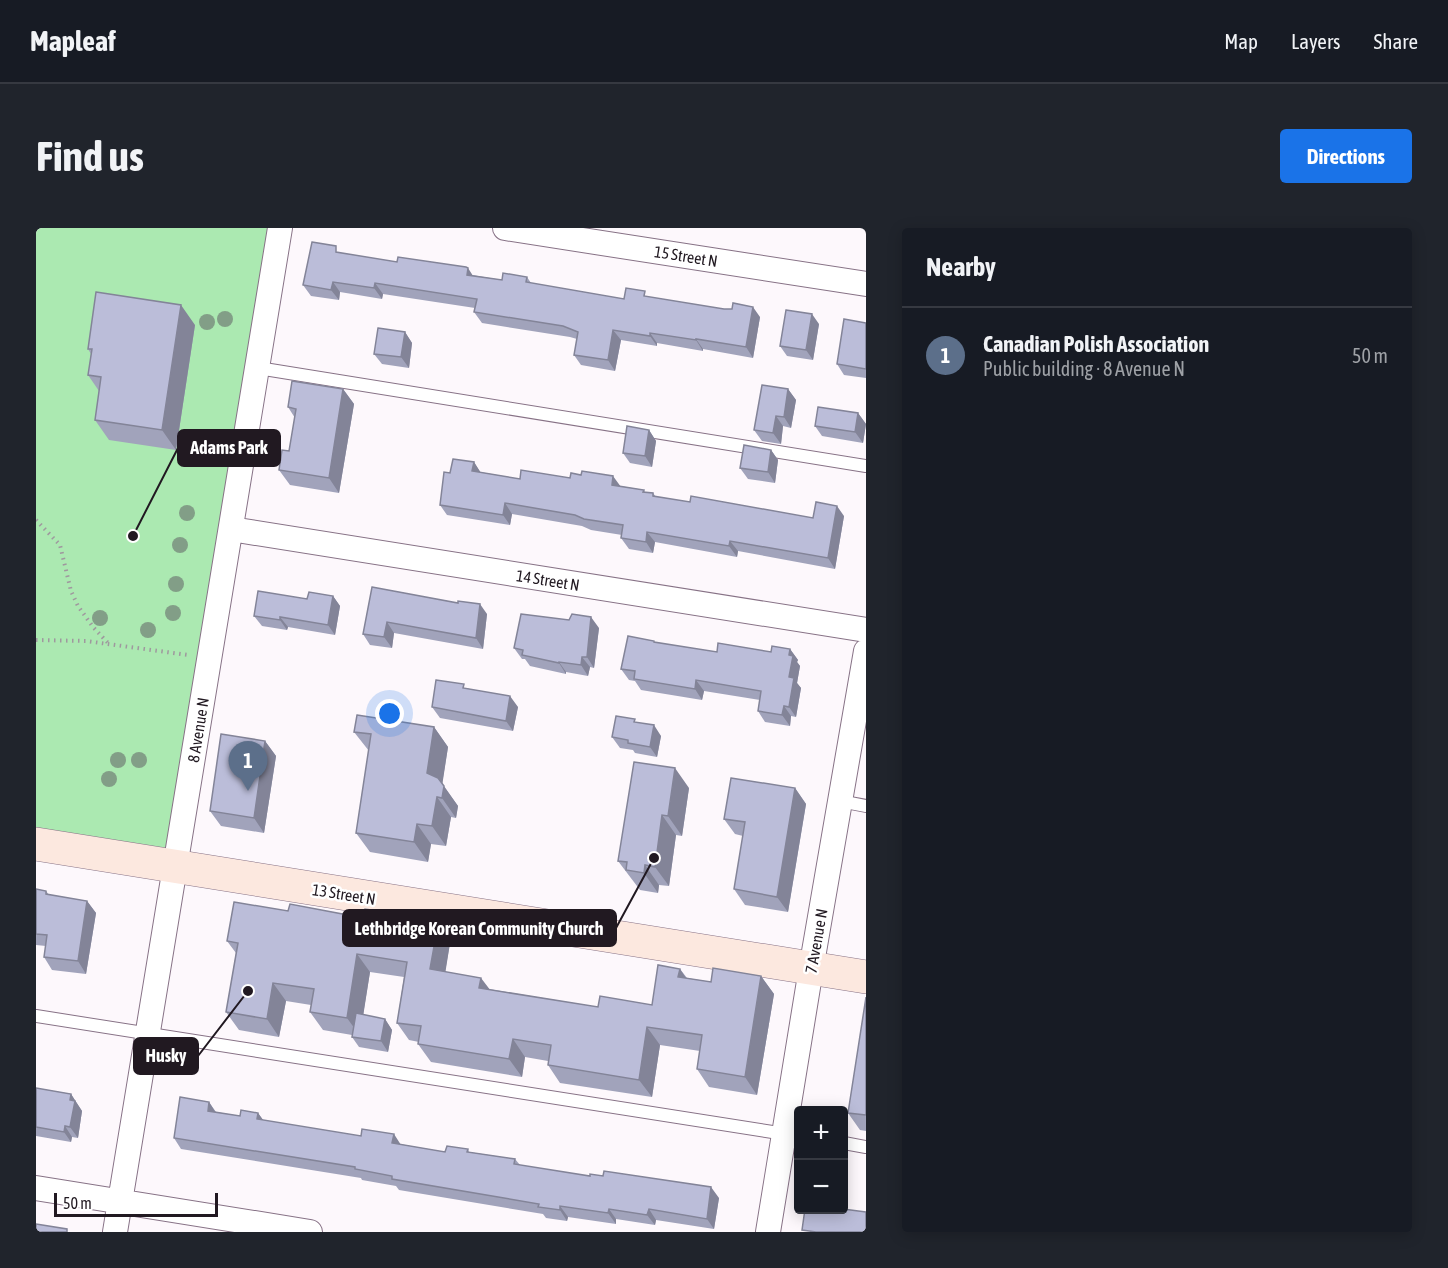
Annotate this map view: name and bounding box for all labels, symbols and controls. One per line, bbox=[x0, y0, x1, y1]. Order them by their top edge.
text: Mapleaf bbox=[30, 25, 116, 57]
text: Map bbox=[1224, 29, 1258, 53]
text: Layers bbox=[1291, 29, 1341, 53]
text: Share bbox=[1374, 29, 1418, 53]
button: Directions bbox=[1280, 129, 1412, 183]
text: Find us bbox=[36, 132, 144, 180]
street label: 15 Street N bbox=[653, 242, 719, 270]
text: Nearby bbox=[926, 252, 996, 282]
text: Canadian Polish Association bbox=[983, 331, 1209, 357]
text: 1 bbox=[941, 344, 950, 367]
text: 50 m bbox=[1352, 344, 1388, 367]
text: Public building · 8 Avenue N bbox=[983, 357, 1185, 380]
callout: Adams Park bbox=[178, 430, 280, 466]
text: Adams Park bbox=[189, 437, 269, 458]
street label: 14 Street N bbox=[515, 566, 581, 594]
street label: 8 Avenue N bbox=[184, 696, 212, 764]
your location bbox=[375, 699, 404, 728]
pin: 1 bbox=[228, 742, 268, 791]
street label: 13 Street N bbox=[311, 880, 377, 908]
street label: 7 Avenue N bbox=[801, 907, 831, 975]
callout: Lethbridge Korean Community Church bbox=[343, 910, 616, 946]
text: Lethbridge Korean Community Church bbox=[355, 918, 604, 939]
callout: Husky bbox=[134, 1038, 198, 1074]
text: Husky bbox=[146, 1045, 187, 1066]
map controls bbox=[794, 1106, 848, 1214]
button: + bbox=[794, 1106, 848, 1160]
button: − bbox=[794, 1160, 848, 1214]
scale bar bbox=[54, 1190, 218, 1218]
text: 50 m bbox=[63, 1194, 92, 1212]

